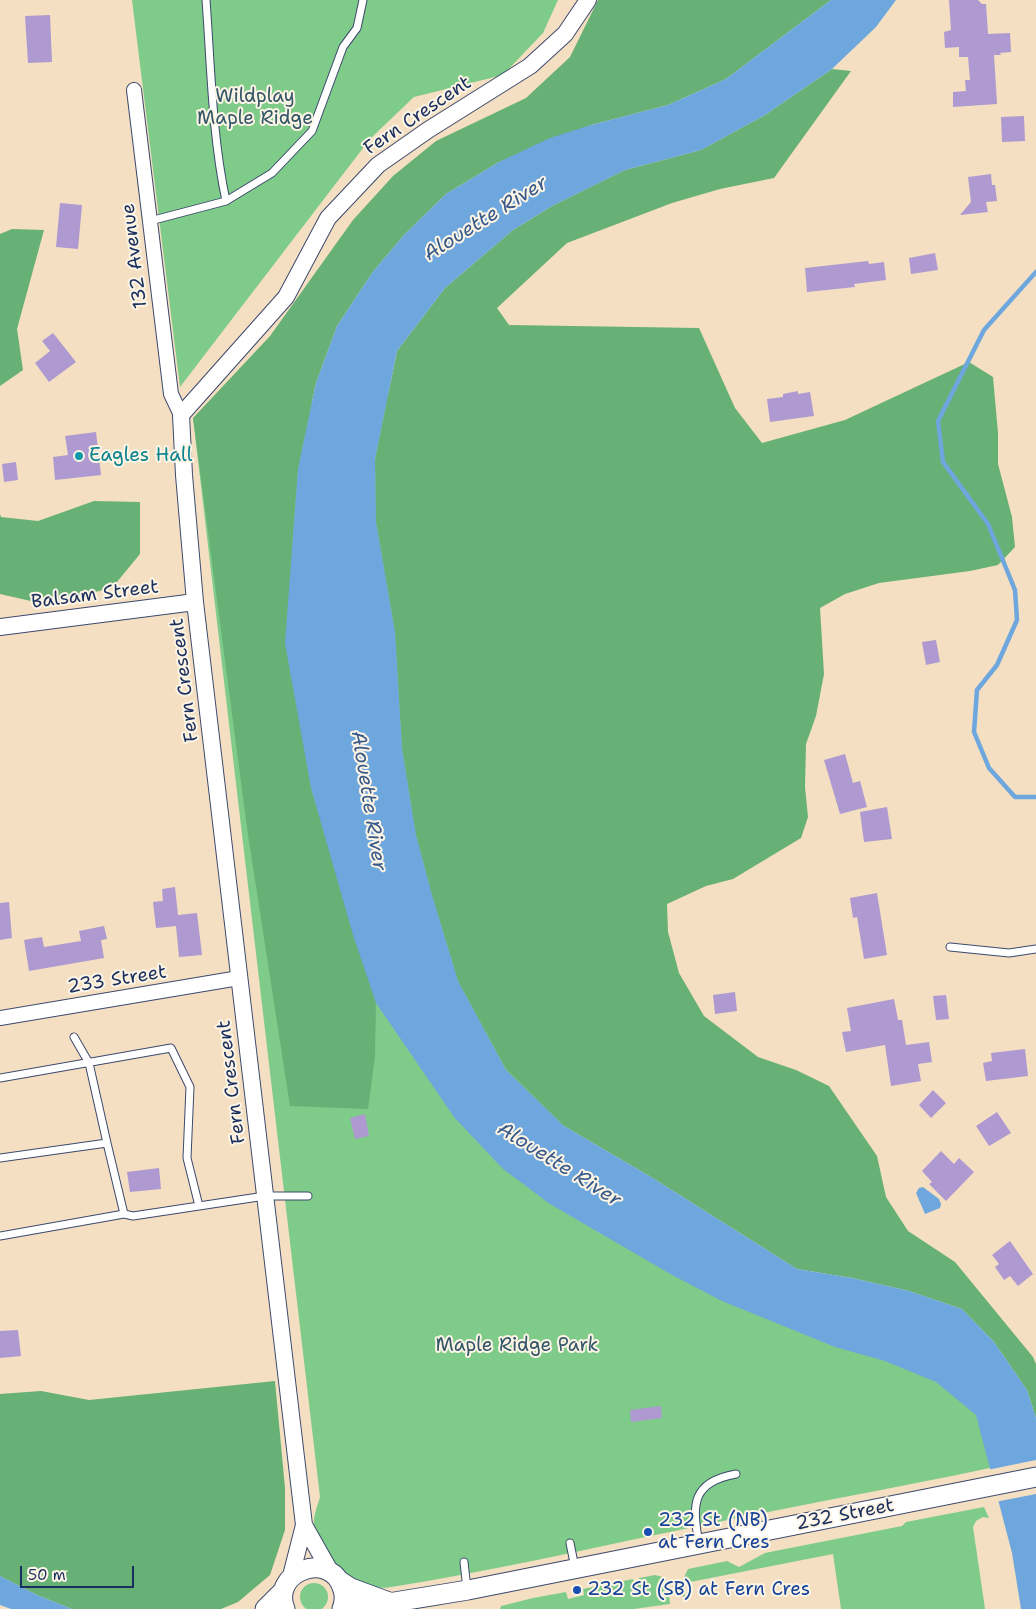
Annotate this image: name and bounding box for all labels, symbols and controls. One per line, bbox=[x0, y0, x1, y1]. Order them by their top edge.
street label: Fern Crescent bbox=[360, 72, 476, 160]
park label: Wildplay Maple Ridge bbox=[197, 86, 313, 130]
water label: Alouette River bbox=[420, 171, 552, 267]
street label: 132 Avenue bbox=[117, 202, 153, 310]
place label: Eagles Hall bbox=[89, 445, 192, 467]
marker: Eagles Hall bbox=[73, 450, 85, 462]
street label: Balsam Street bbox=[30, 576, 160, 614]
street label: Fern Crescent bbox=[166, 617, 204, 743]
water label: Alouette River bbox=[345, 729, 391, 873]
street label: 233 Street bbox=[66, 961, 168, 999]
street label: Fern Crescent bbox=[213, 1019, 251, 1145]
water label: Alouette River bbox=[493, 1117, 625, 1213]
park label: Maple Ridge Park bbox=[435, 1335, 599, 1357]
street label: 232 Street bbox=[794, 1494, 896, 1536]
place label: 232 St (NB) at Fern Cres bbox=[658, 1510, 770, 1554]
marker: 232 St (NB) at Fern Cres bbox=[642, 1526, 654, 1538]
scale bar bbox=[22, 1556, 136, 1588]
text: 50 m bbox=[28, 1565, 66, 1585]
place label: 232 St (SB) at Fern Cres bbox=[587, 1579, 810, 1601]
marker: 232 St (SB) at Fern Cres bbox=[571, 1584, 583, 1596]

